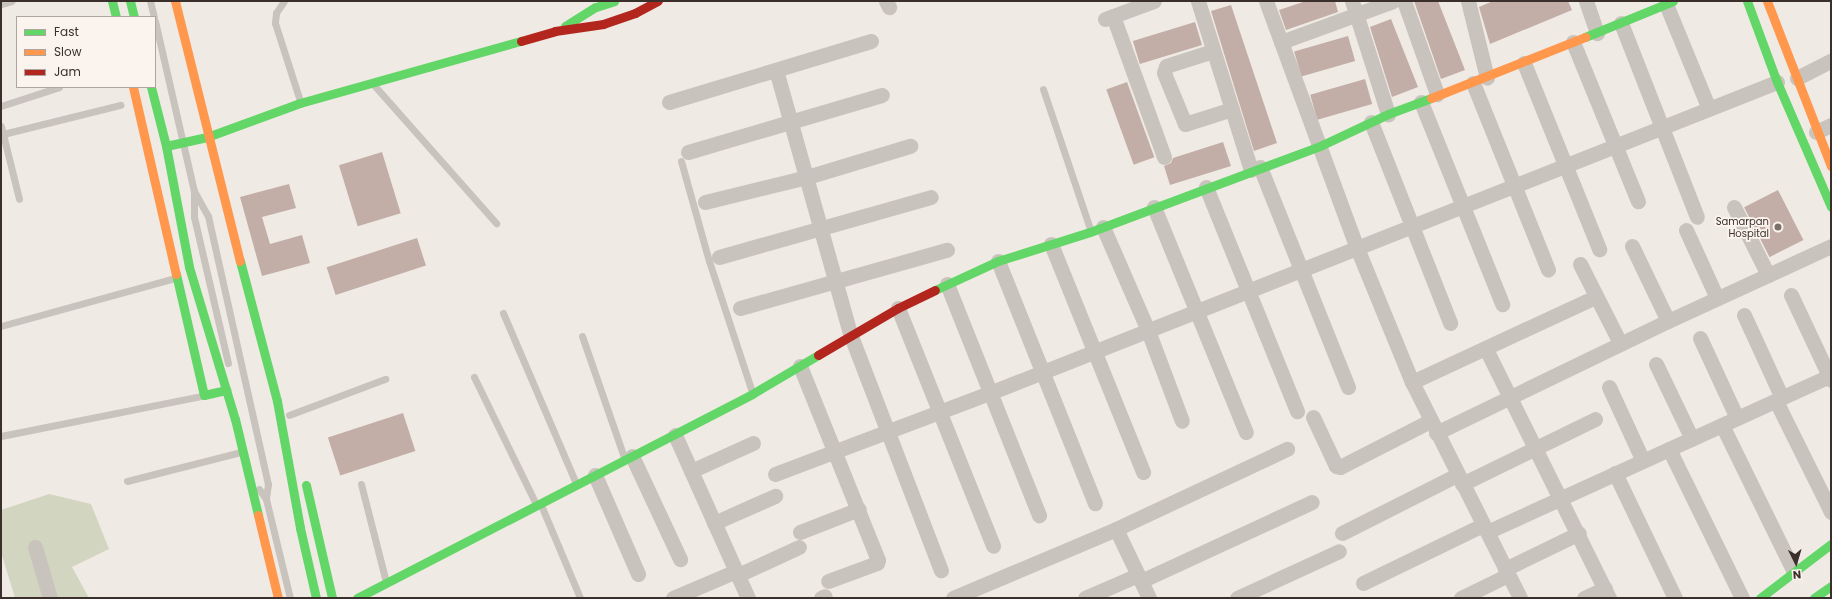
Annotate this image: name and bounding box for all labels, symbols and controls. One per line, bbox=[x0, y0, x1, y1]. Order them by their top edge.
legend bbox=[16, 16, 156, 88]
text: Fast bbox=[54, 23, 79, 40]
text: Slow bbox=[54, 43, 82, 60]
text: Jam bbox=[54, 63, 81, 80]
place label: Samarpan Hospital bbox=[1716, 215, 1769, 238]
marker: Samarpan Hospital bbox=[1772, 221, 1784, 233]
north arrow bbox=[1776, 543, 1816, 583]
text: N bbox=[1792, 567, 1802, 583]

